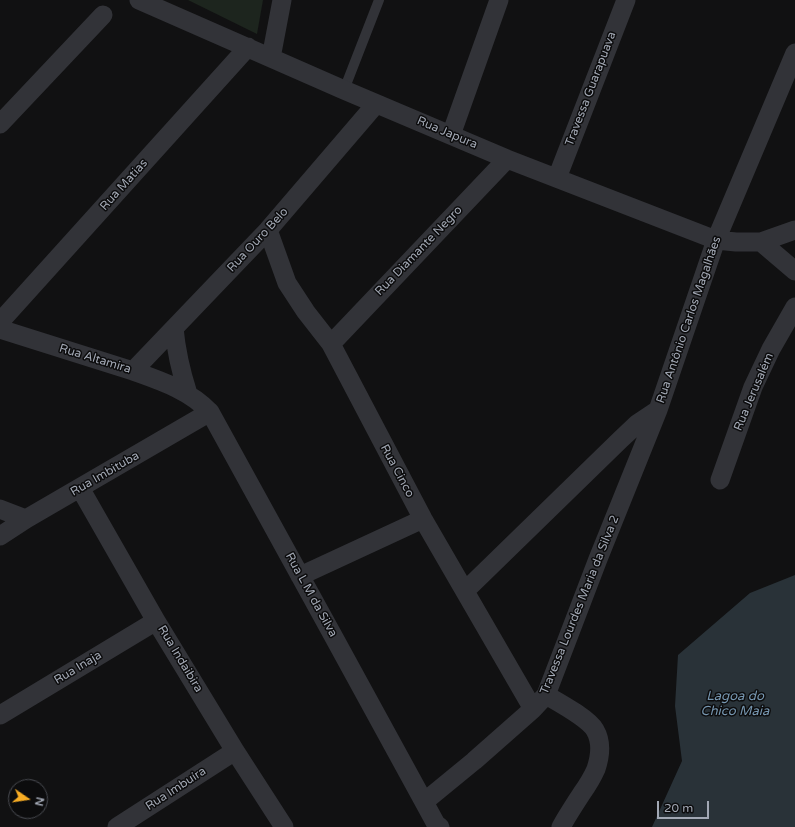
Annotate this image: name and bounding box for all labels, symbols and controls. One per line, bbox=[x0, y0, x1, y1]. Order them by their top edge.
street label: Travessa Guarapuava bbox=[563, 30, 619, 148]
street label: Rua Japura bbox=[415, 114, 479, 152]
street label: Rua Matias bbox=[97, 156, 151, 214]
street label: Rua Diamante Negro bbox=[372, 203, 466, 299]
street label: Rua Ouro Belo bbox=[224, 205, 292, 275]
street label: Rua Antônio Carlos Magalhães bbox=[654, 235, 724, 405]
street label: Rua Altamira bbox=[57, 341, 133, 377]
street label: Rua Jerusalém bbox=[731, 351, 777, 433]
street label: Rua Cinco bbox=[377, 442, 417, 500]
street label: Rua Imbituba bbox=[68, 449, 142, 499]
street label: Travessa Lourdes Maria da Silva 2 bbox=[537, 513, 623, 697]
street label: Rua L M da Silva bbox=[282, 550, 340, 640]
street label: Rua Indaibira bbox=[154, 623, 206, 695]
street label: Rua Inaja bbox=[52, 648, 104, 688]
water label: Lagoa do Chico Maia bbox=[701, 689, 769, 720]
street label: Rua Imbuíra bbox=[143, 764, 209, 814]
north arrow bbox=[8, 779, 48, 819]
scale bar bbox=[659, 793, 711, 819]
text: N bbox=[32, 796, 47, 807]
text: 20 m bbox=[664, 801, 693, 815]

